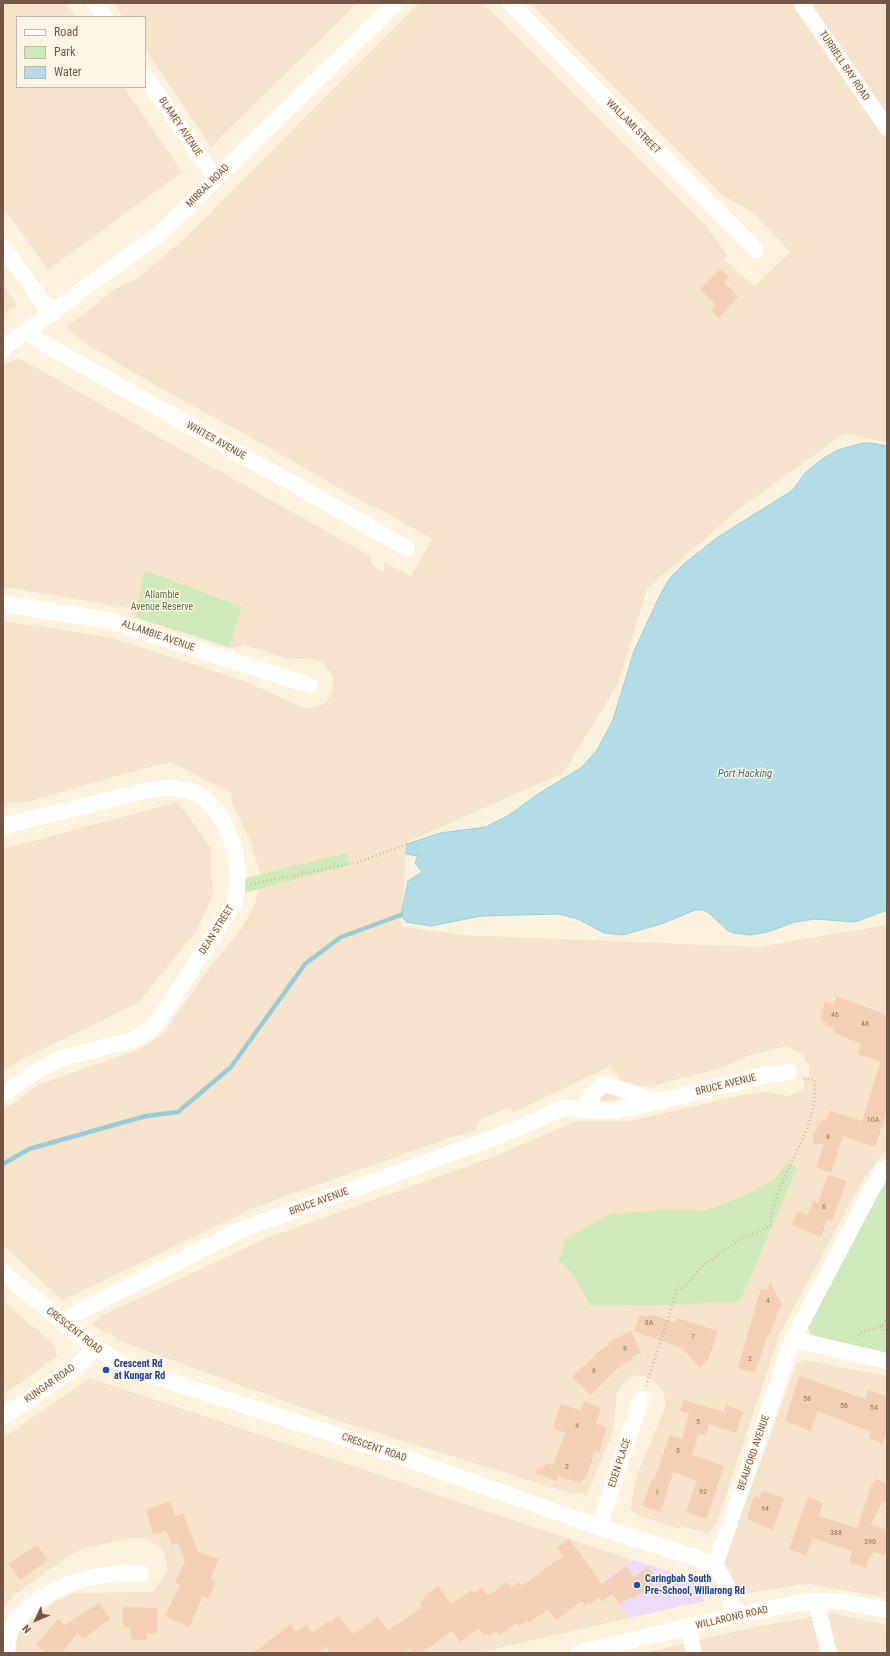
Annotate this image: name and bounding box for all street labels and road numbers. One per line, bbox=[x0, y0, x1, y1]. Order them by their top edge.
street label: TURRIELL BAY ROAD bbox=[816, 29, 872, 103]
street label: BLAMEY AVENUE bbox=[156, 95, 204, 159]
street label: WALLAMI STREET bbox=[603, 97, 663, 157]
street label: MIRRAL ROAD bbox=[184, 162, 232, 210]
street label: WHITES AVENUE bbox=[184, 420, 248, 462]
street label: ALLAMBIE AVENUE bbox=[120, 618, 196, 654]
street label: DEAN STREET bbox=[197, 903, 237, 957]
street label: BRUCE AVENUE bbox=[694, 1072, 758, 1098]
street label: BRUCE AVENUE bbox=[288, 1186, 350, 1218]
street label: CRESCENT ROAD bbox=[44, 1305, 104, 1357]
street label: KUNGAR ROAD bbox=[22, 1362, 78, 1406]
street label: BEAUFORD AVENUE bbox=[736, 1414, 772, 1492]
street label: CRESCENT ROAD bbox=[340, 1431, 408, 1465]
street label: EDEN PLACE bbox=[606, 1437, 634, 1489]
street label: WILLARONG ROAD bbox=[695, 1604, 769, 1632]

